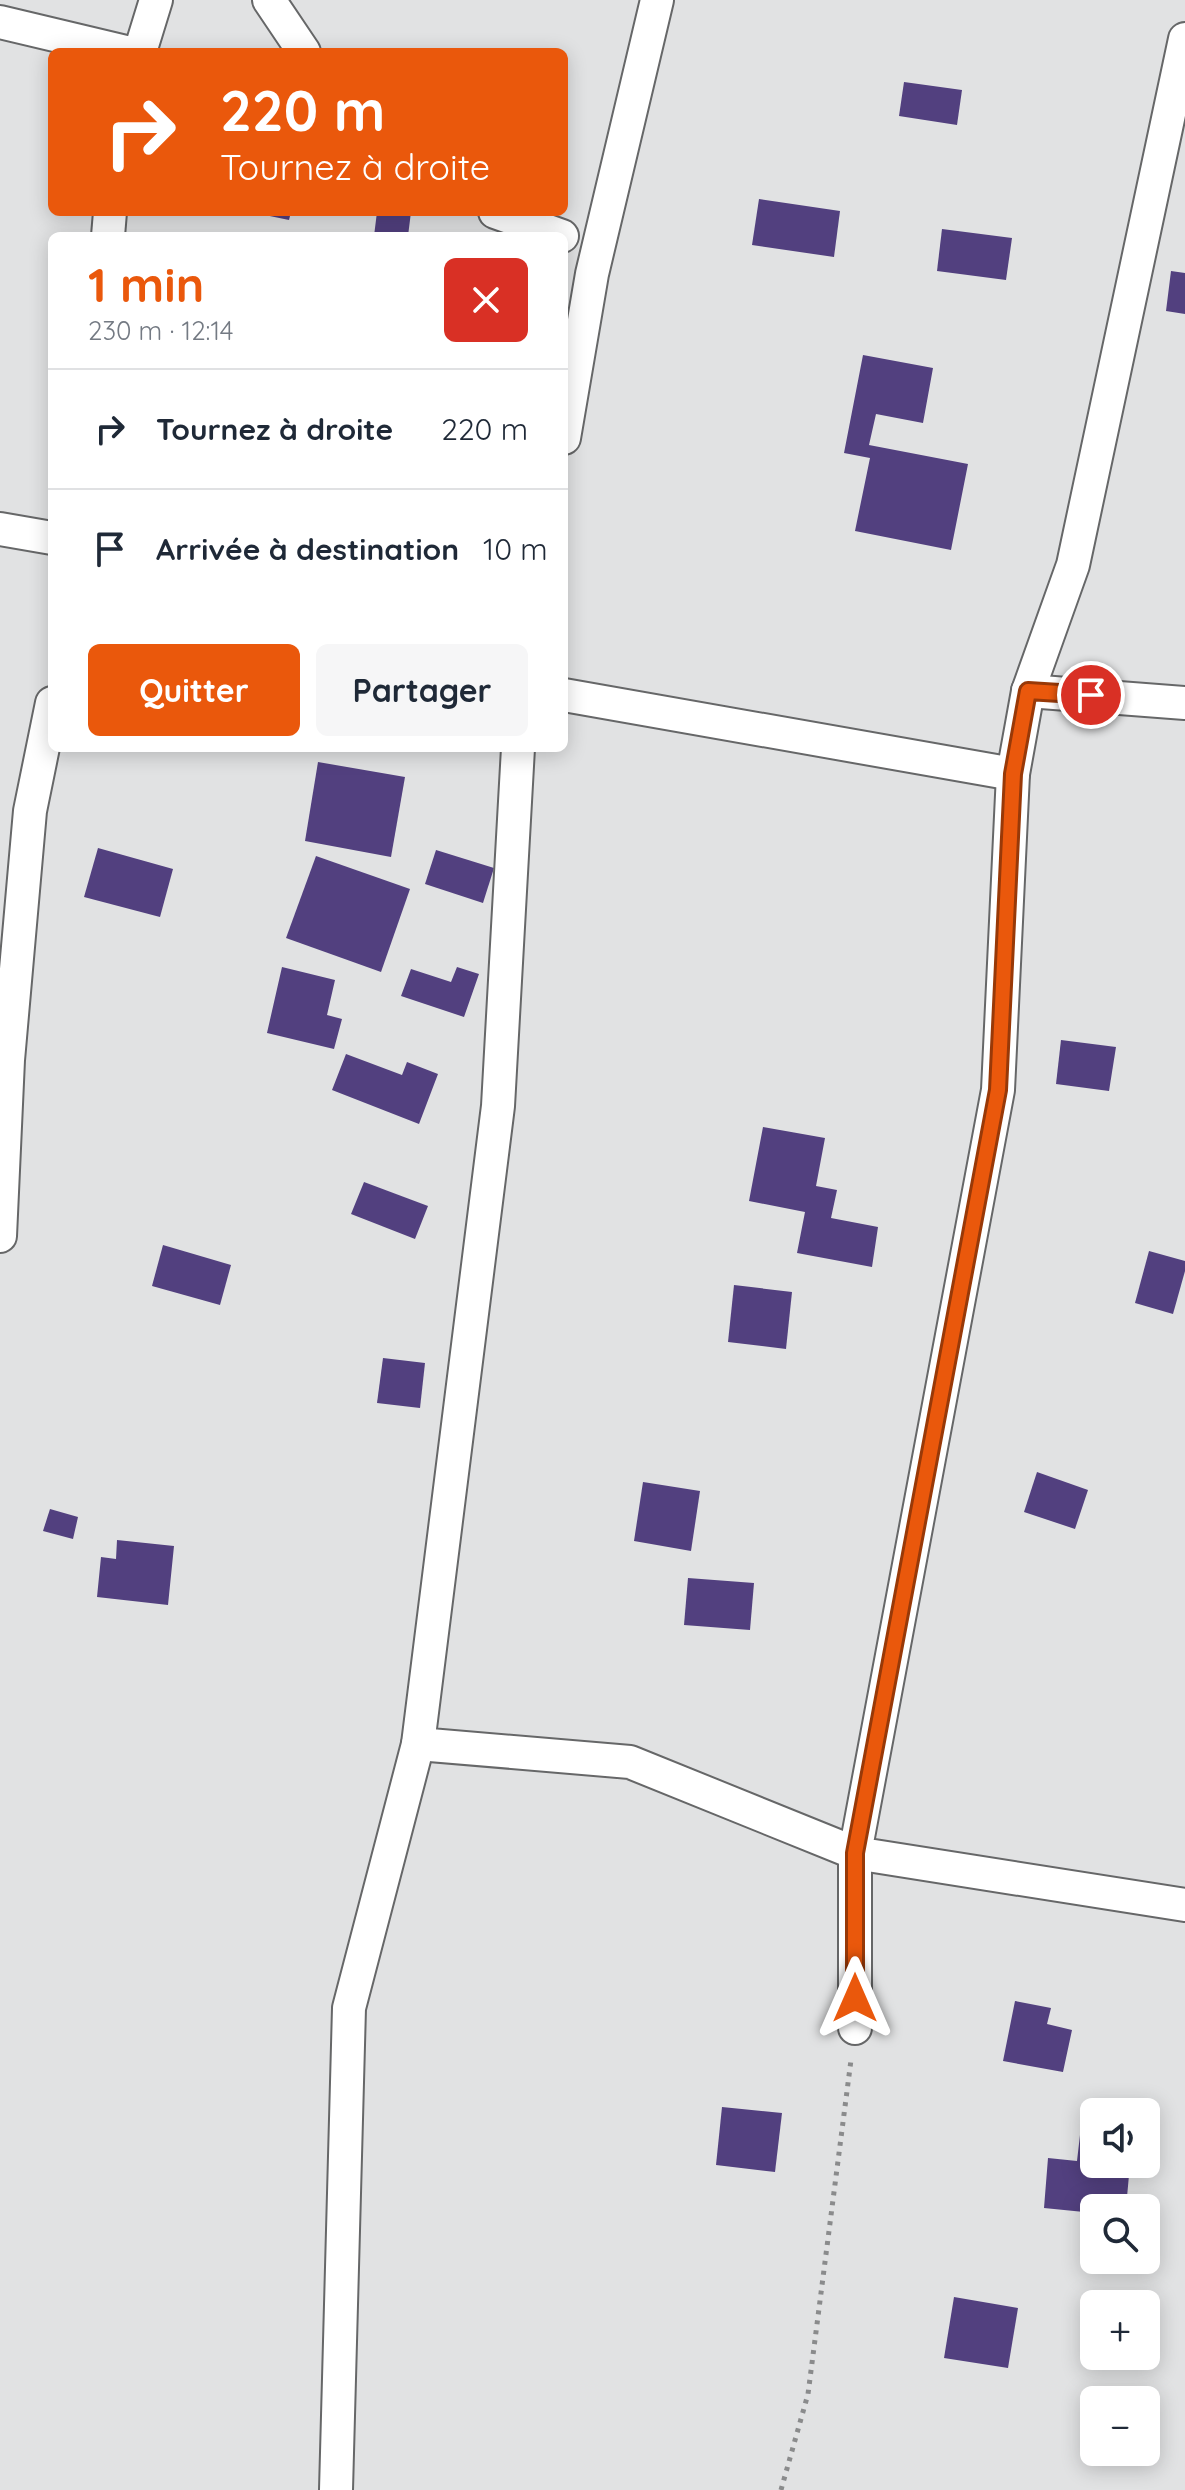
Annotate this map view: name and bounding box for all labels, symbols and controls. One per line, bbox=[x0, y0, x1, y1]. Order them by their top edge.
text: 220 m bbox=[220, 75, 385, 145]
icon: right bbox=[88, 80, 192, 184]
text: Tournez à droite bbox=[220, 144, 490, 189]
text: 1 min bbox=[88, 254, 204, 314]
button: close bbox=[444, 258, 528, 342]
text: 230 m · 12:14 bbox=[88, 314, 233, 347]
icon: right bbox=[88, 407, 132, 451]
text: Tournez à droite bbox=[156, 410, 393, 448]
text: 220 m bbox=[441, 410, 528, 448]
icon: arrive bbox=[88, 527, 132, 571]
text: Arrivée à destination bbox=[156, 530, 459, 568]
text: 10 m bbox=[483, 530, 548, 568]
button: Quitter bbox=[88, 644, 300, 736]
button: Partager bbox=[316, 644, 528, 736]
pin bbox=[1057, 661, 1125, 729]
icon: arrive bbox=[1069, 673, 1113, 717]
position arrow bbox=[813, 1956, 897, 2040]
map controls bbox=[1080, 2098, 1160, 2466]
button: sound bbox=[1080, 2098, 1160, 2178]
button: search bbox=[1080, 2194, 1160, 2274]
button: + bbox=[1080, 2290, 1160, 2370]
button: − bbox=[1080, 2386, 1160, 2466]

